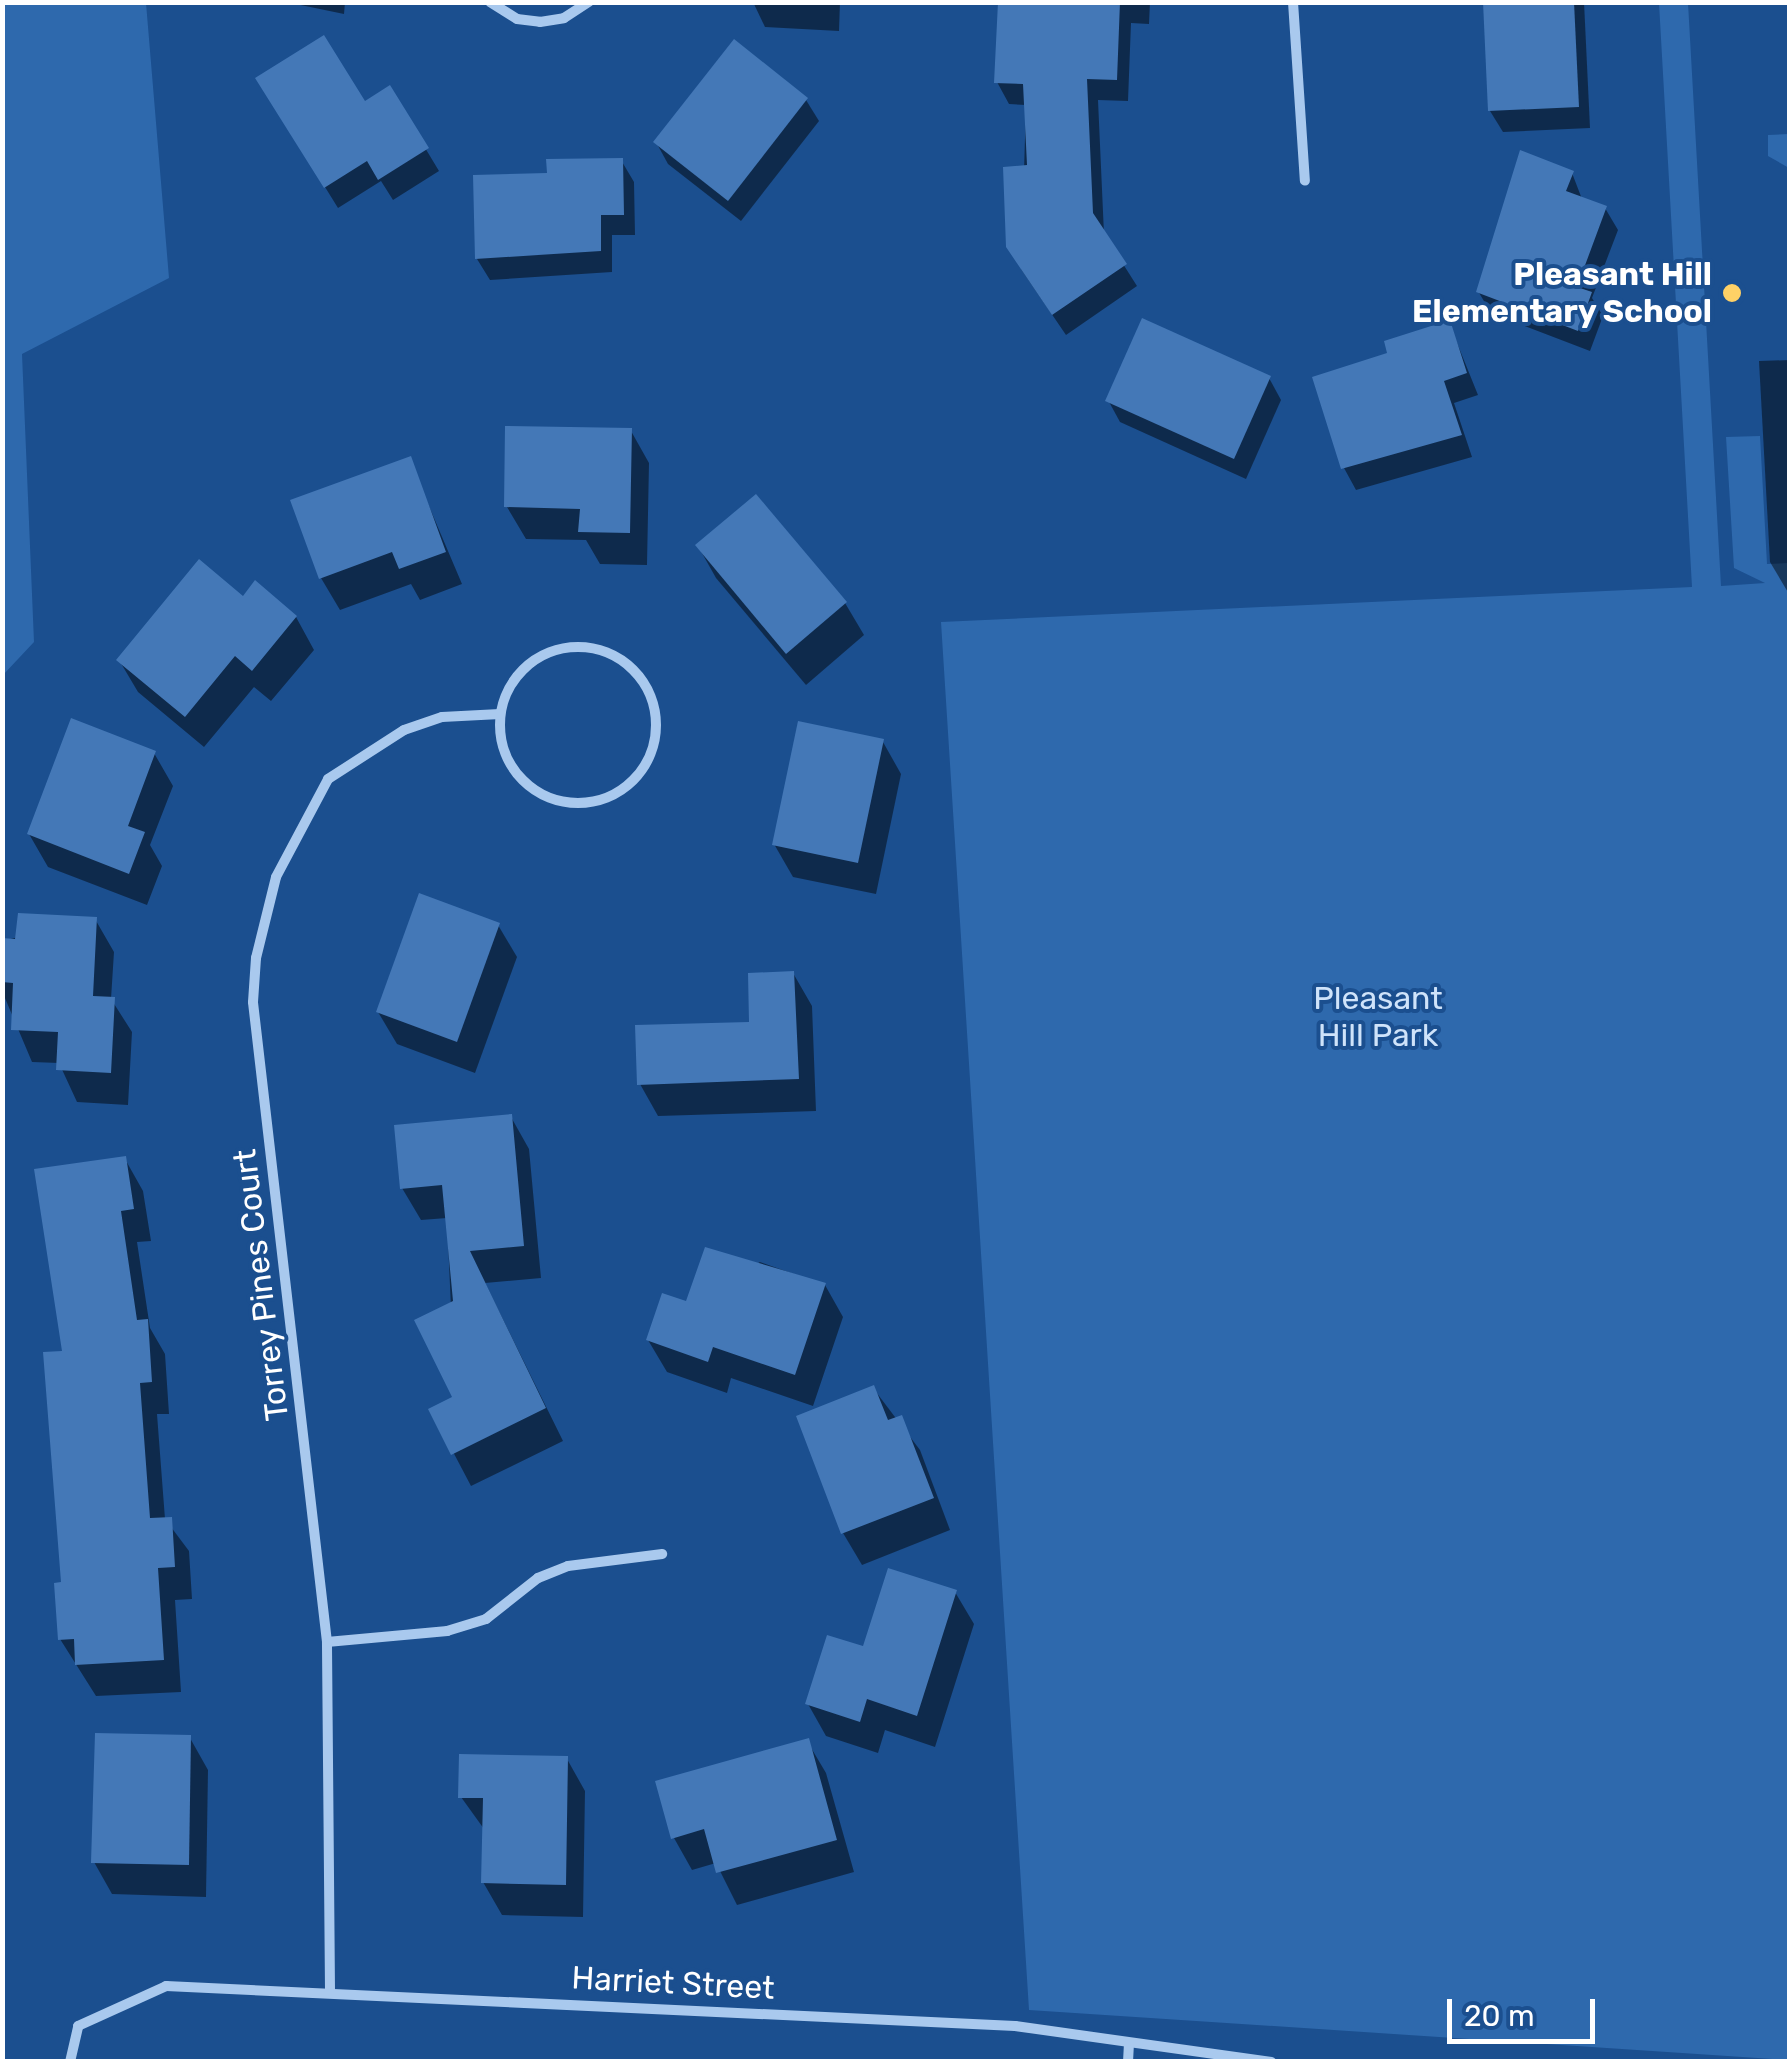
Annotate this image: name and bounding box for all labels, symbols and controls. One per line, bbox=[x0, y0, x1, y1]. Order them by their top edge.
place label: Pleasant Hill Elementary School bbox=[1411, 256, 1712, 331]
marker: Pleasant Hill Elementary School bbox=[1721, 282, 1743, 304]
park label: Pleasant Hill Park bbox=[1313, 980, 1443, 1055]
street label: Torrey Pines Court bbox=[225, 1147, 297, 1423]
street label: Harriet Street bbox=[571, 1959, 775, 2007]
scale bar bbox=[1452, 1979, 1600, 2041]
text: 20 m bbox=[1464, 1998, 1535, 2034]

